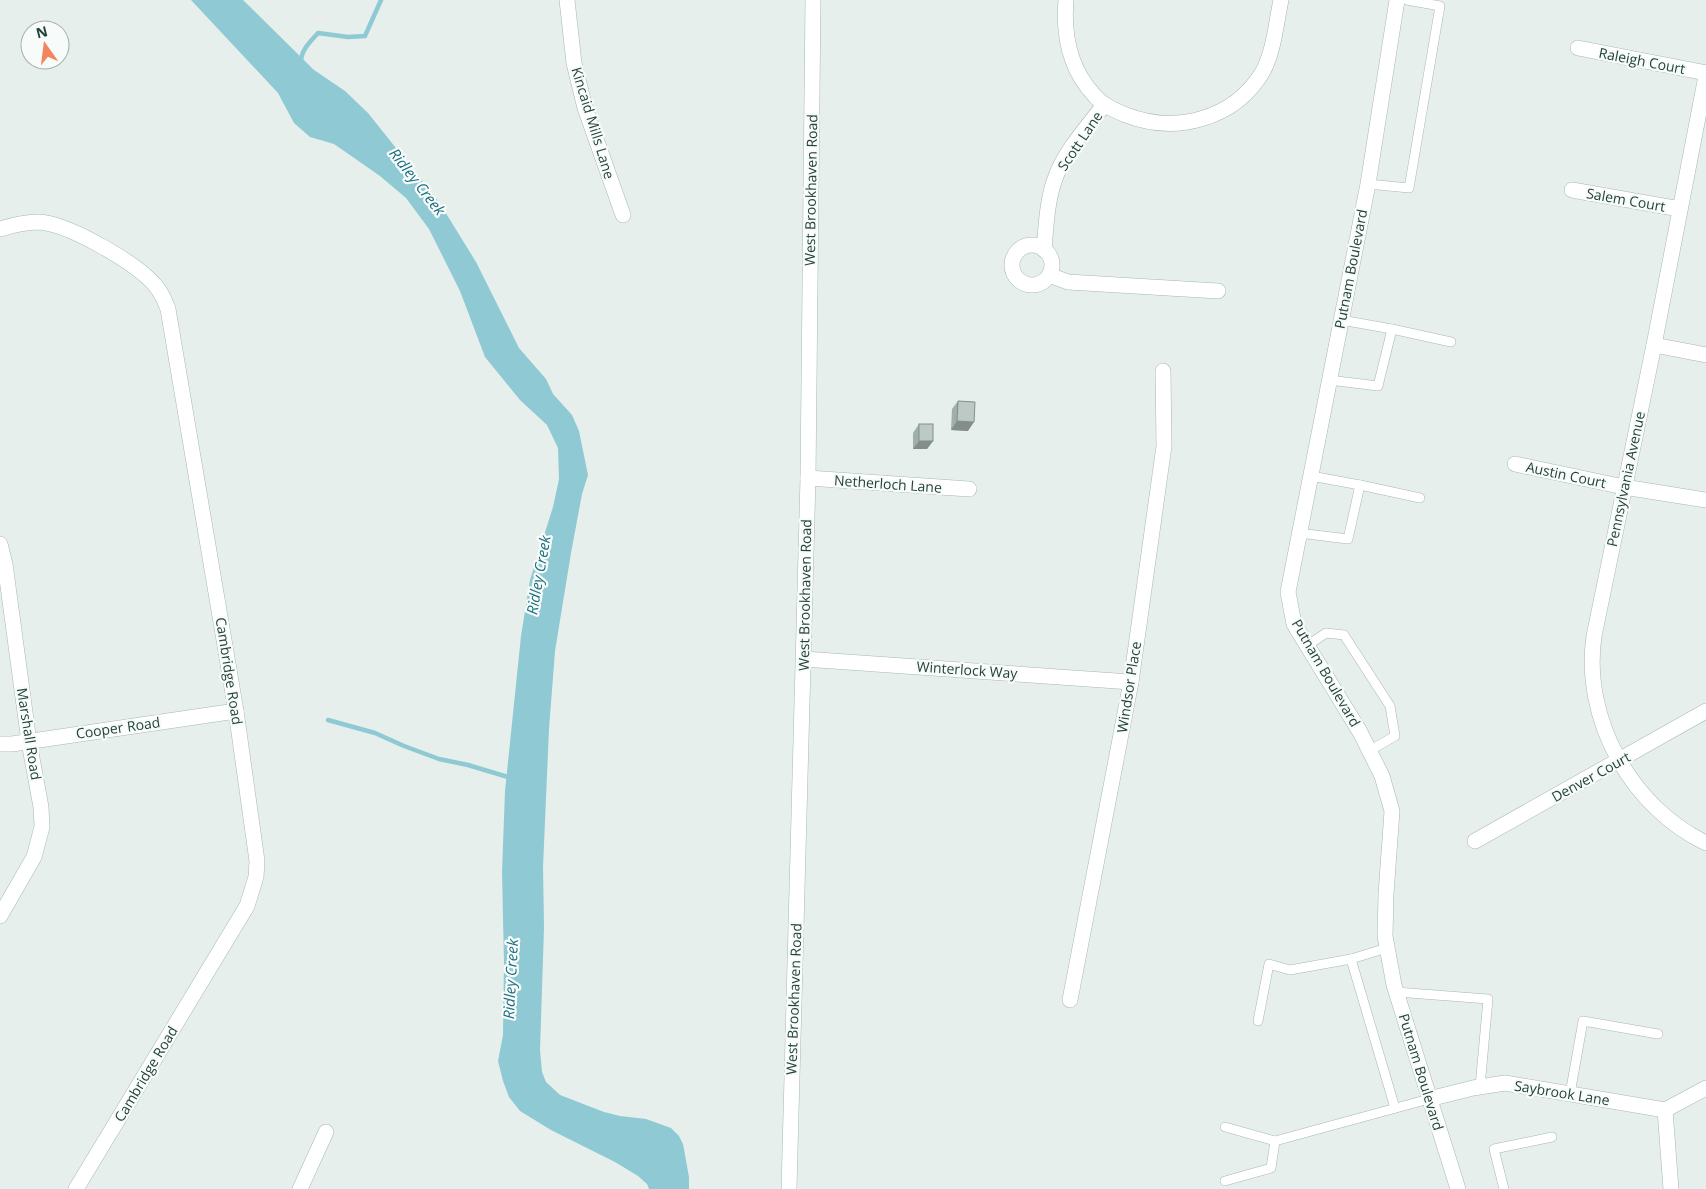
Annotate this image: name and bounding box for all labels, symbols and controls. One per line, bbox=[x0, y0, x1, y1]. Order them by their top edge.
north arrow bbox=[20, 20, 70, 70]
text: N bbox=[34, 21, 50, 42]
street label: Raleigh Court bbox=[1597, 43, 1687, 78]
street label: Kincaid Mills Lane bbox=[567, 65, 620, 181]
street label: Scott Lane bbox=[1053, 107, 1107, 174]
street label: West Brookhaven Road bbox=[800, 114, 821, 266]
water label: Ridley Creek bbox=[385, 144, 451, 220]
street label: Salem Court bbox=[1585, 183, 1667, 216]
street label: Putnam Boulevard bbox=[1330, 207, 1371, 330]
street label: Pennsylvania Avenue bbox=[1602, 409, 1649, 548]
street label: Austin Court bbox=[1524, 457, 1608, 492]
street label: Netherloch Lane bbox=[834, 470, 943, 497]
street label: West Brookhaven Road bbox=[794, 519, 815, 671]
water label: Ridley Creek bbox=[521, 533, 555, 616]
street label: Putnam Boulevard bbox=[1288, 615, 1365, 730]
street label: Cambridge Road bbox=[212, 616, 247, 726]
street label: Windsor Place bbox=[1112, 640, 1145, 734]
street label: Winterlock Way bbox=[916, 657, 1019, 683]
street label: Marshall Road bbox=[13, 686, 46, 781]
street label: Cooper Road bbox=[75, 712, 161, 743]
street label: Denver Court bbox=[1548, 747, 1634, 806]
street label: West Brookhaven Road bbox=[781, 923, 806, 1075]
water label: Ridley Creek bbox=[498, 938, 522, 1019]
street label: Putnam Boulevard bbox=[1395, 1011, 1448, 1133]
street label: Cambridge Road bbox=[109, 1022, 182, 1125]
street label: Saybrook Lane bbox=[1513, 1076, 1611, 1109]

